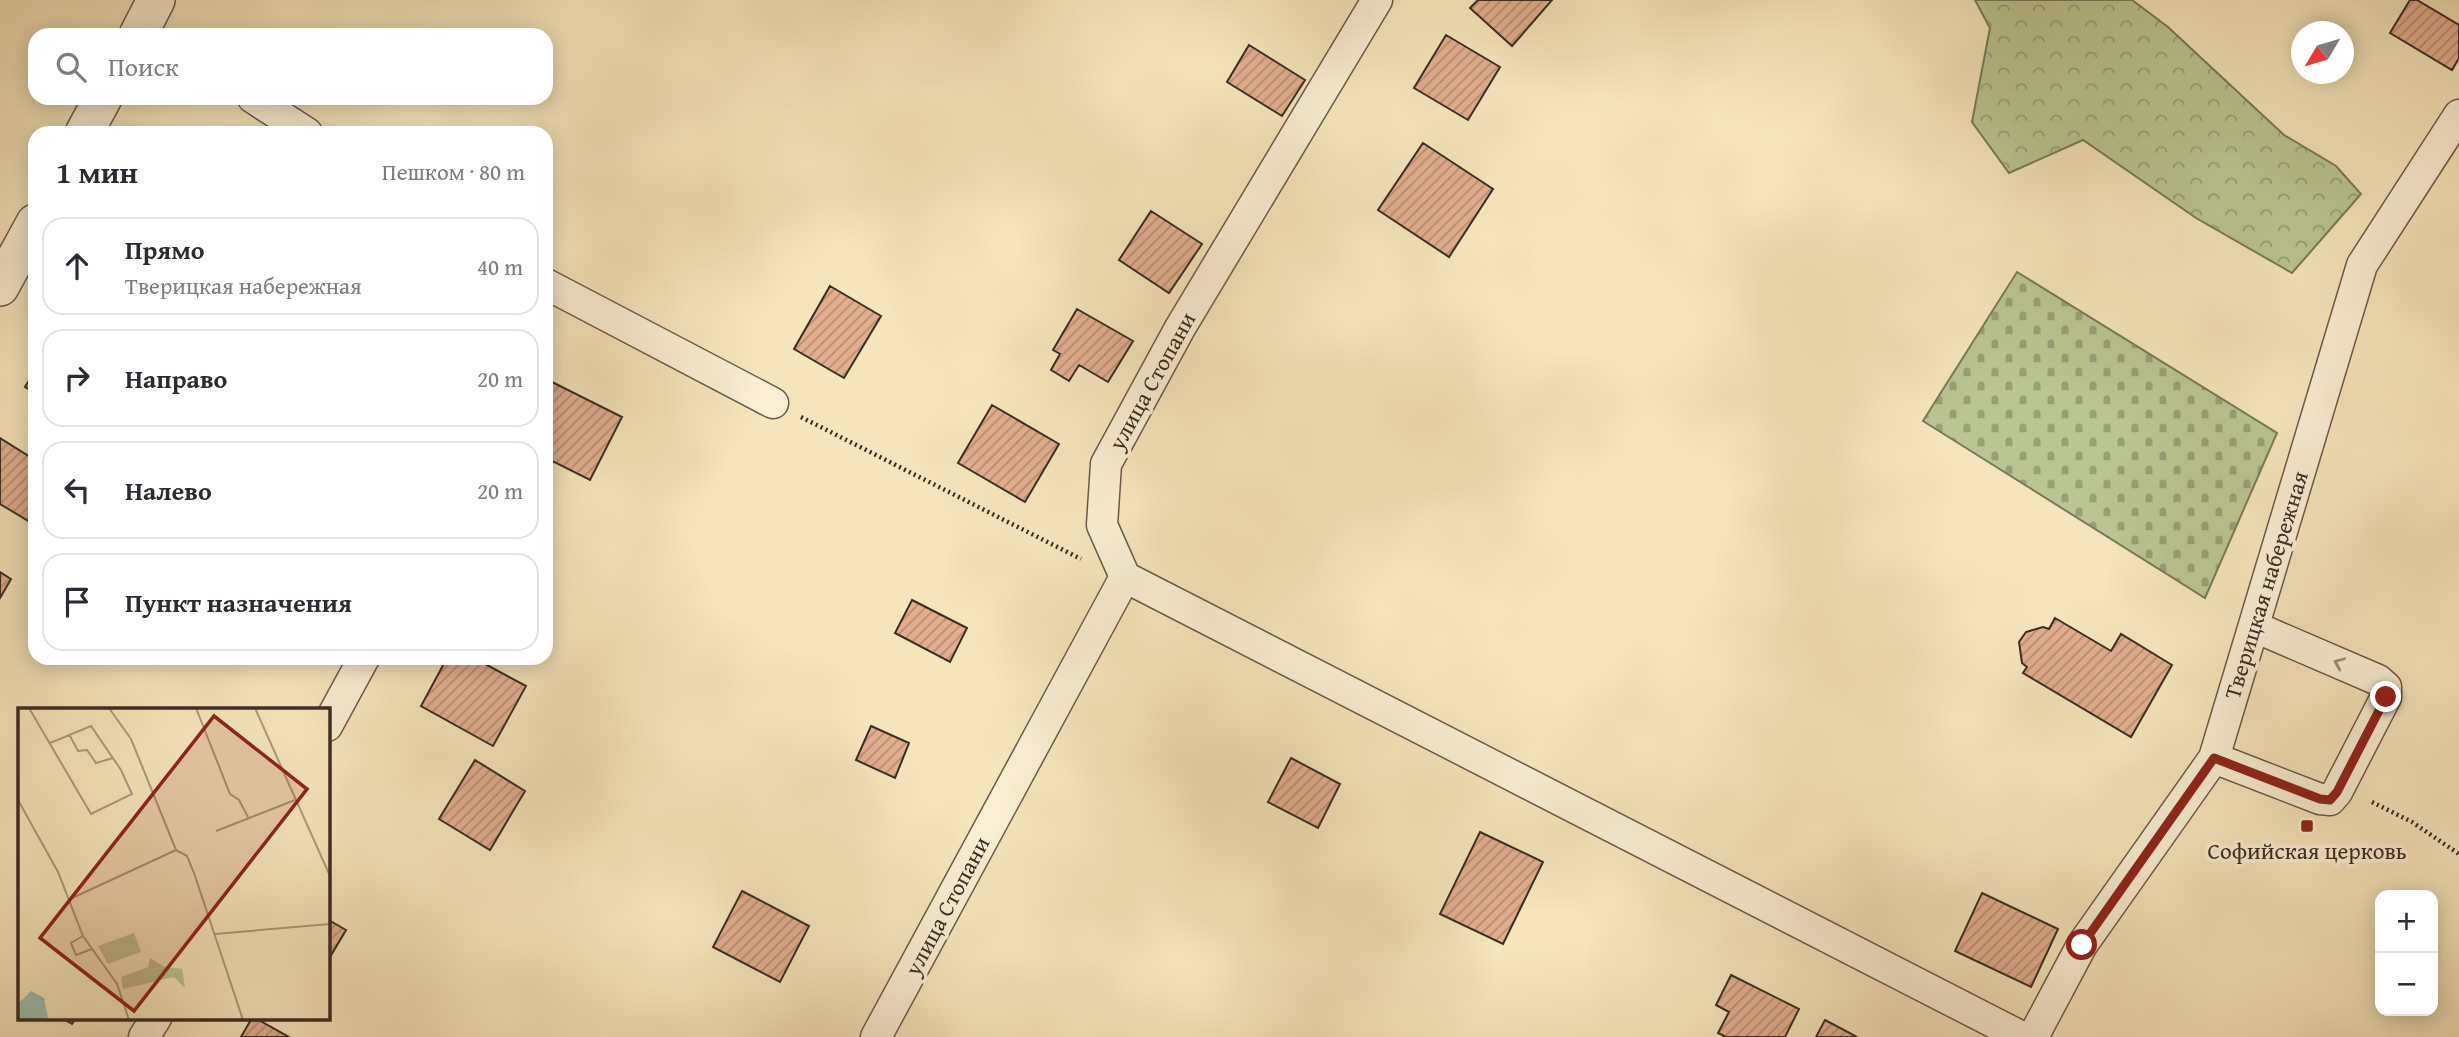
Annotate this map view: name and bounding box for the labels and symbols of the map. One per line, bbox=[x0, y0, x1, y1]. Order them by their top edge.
north arrow bbox=[2291, 21, 2354, 84]
street label: улица Стопани bbox=[1099, 305, 1203, 457]
street label: Тверицкая набережная bbox=[2215, 467, 2316, 703]
one-way arrow bbox=[2334, 657, 2346, 671]
route end bbox=[2370, 681, 2401, 712]
inset map bbox=[18, 708, 329, 1020]
marker: Софийская церковь bbox=[2299, 818, 2315, 834]
street label: улица Стопани bbox=[896, 830, 997, 982]
place label: Софийская церковь bbox=[2207, 834, 2407, 867]
route start bbox=[2066, 929, 2097, 960]

